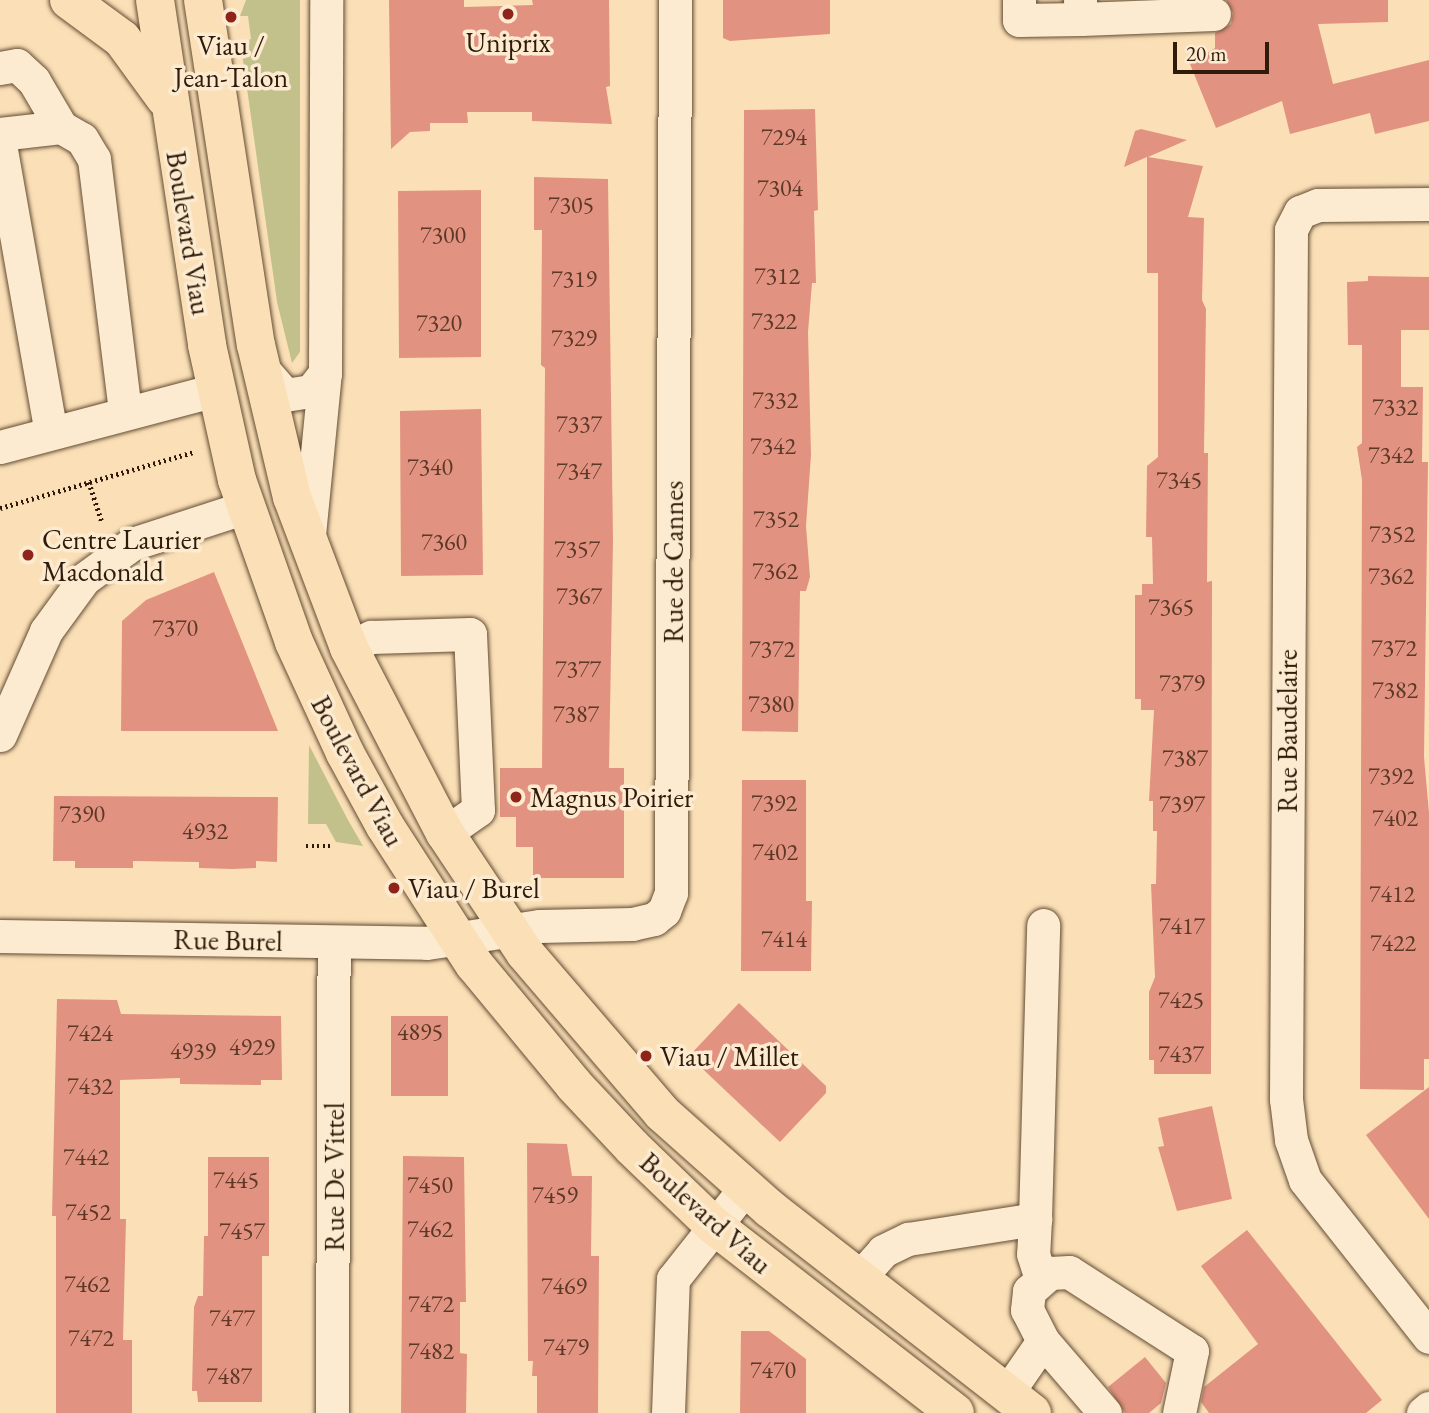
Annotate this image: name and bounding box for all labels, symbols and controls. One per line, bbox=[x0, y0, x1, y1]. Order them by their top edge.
marker: Uniprix bbox=[500, 6, 516, 22]
marker: Viau / Jean-Talon bbox=[223, 9, 239, 25]
place label: Uniprix bbox=[465, 25, 551, 59]
place label: Viau / Jean-Talon bbox=[174, 28, 288, 94]
scale bar bbox=[1177, 28, 1273, 72]
text: 20 m bbox=[1186, 40, 1227, 67]
house number: 7294 bbox=[761, 123, 807, 151]
street label: Boulevard Viau bbox=[159, 148, 219, 318]
house number: 7304 bbox=[757, 174, 803, 202]
house number: 7305 bbox=[548, 191, 594, 219]
house number: 7300 bbox=[420, 221, 466, 249]
house number: 7312 bbox=[754, 262, 800, 290]
house number: 7319 bbox=[551, 265, 597, 293]
house number: 7322 bbox=[751, 307, 797, 335]
house number: 7320 bbox=[416, 309, 462, 337]
house number: 7329 bbox=[551, 324, 597, 352]
house number: 7332 bbox=[752, 386, 798, 414]
house number: 7332 bbox=[1372, 393, 1418, 421]
house number: 7337 bbox=[556, 410, 602, 438]
house number: 7342 bbox=[750, 432, 796, 460]
house number: 7342 bbox=[1368, 441, 1414, 469]
house number: 7340 bbox=[407, 453, 453, 481]
house number: 7347 bbox=[556, 457, 602, 485]
house number: 7345 bbox=[1156, 466, 1202, 494]
street label: Rue de Cannes bbox=[656, 481, 690, 643]
house number: 7352 bbox=[753, 505, 799, 533]
house number: 7352 bbox=[1369, 520, 1415, 548]
place label: Centre Laurier Macdonald bbox=[42, 522, 201, 588]
house number: 7360 bbox=[421, 528, 467, 556]
house number: 7357 bbox=[554, 535, 600, 563]
marker: Centre Laurier Macdonald bbox=[20, 547, 36, 563]
house number: 7362 bbox=[752, 557, 798, 585]
house number: 7362 bbox=[1368, 562, 1414, 590]
house number: 7367 bbox=[556, 582, 602, 610]
house number: 7365 bbox=[1148, 593, 1194, 621]
house number: 7370 bbox=[152, 614, 198, 642]
house number: 7372 bbox=[1371, 634, 1417, 662]
house number: 7372 bbox=[749, 635, 795, 663]
street label: Rue Baudelaire bbox=[1270, 649, 1304, 813]
house number: 7377 bbox=[555, 655, 601, 683]
house number: 7379 bbox=[1159, 669, 1205, 697]
house number: 7382 bbox=[1372, 676, 1418, 704]
street label: Boulevard Viau bbox=[304, 690, 412, 852]
house number: 7380 bbox=[748, 690, 794, 718]
house number: 7387 bbox=[553, 700, 599, 728]
house number: 7387 bbox=[1162, 744, 1208, 772]
house number: 7392 bbox=[1368, 762, 1414, 790]
place label: Magnus Poirier bbox=[530, 780, 693, 814]
marker: Magnus Poirier bbox=[508, 789, 524, 805]
house number: 7392 bbox=[751, 789, 797, 817]
house number: 7397 bbox=[1159, 790, 1205, 818]
house number: 7390 bbox=[59, 800, 105, 828]
house number: 7402 bbox=[1372, 804, 1418, 832]
house number: 4932 bbox=[182, 817, 228, 845]
house number: 7402 bbox=[752, 838, 798, 866]
place label: Viau / Burel bbox=[408, 871, 540, 905]
marker: Viau / Burel bbox=[386, 880, 402, 896]
house number: 7412 bbox=[1369, 880, 1415, 908]
house number: 7417 bbox=[1159, 912, 1205, 940]
street label: Rue Burel bbox=[173, 922, 283, 958]
house number: 7414 bbox=[761, 925, 807, 953]
house number: 7422 bbox=[1370, 929, 1416, 957]
house number: 7425 bbox=[1158, 986, 1204, 1014]
house number: 4895 bbox=[397, 1018, 443, 1046]
house number: 7424 bbox=[67, 1019, 113, 1047]
house number: 4929 bbox=[229, 1033, 275, 1061]
house number: 4939 bbox=[170, 1037, 216, 1065]
place label: Viau / Millet bbox=[660, 1039, 799, 1073]
house number: 7437 bbox=[1158, 1040, 1204, 1068]
marker: Viau / Millet bbox=[638, 1048, 654, 1064]
house number: 7432 bbox=[67, 1072, 113, 1100]
street label: Rue De Vittel bbox=[317, 1102, 351, 1252]
house number: 7442 bbox=[63, 1143, 109, 1171]
street label: Boulevard Viau bbox=[633, 1145, 779, 1281]
house number: 7445 bbox=[213, 1166, 259, 1194]
house number: 7450 bbox=[407, 1171, 453, 1199]
house number: 7459 bbox=[532, 1181, 578, 1209]
house number: 7452 bbox=[65, 1198, 111, 1226]
house number: 7462 bbox=[407, 1215, 453, 1243]
house number: 7457 bbox=[219, 1217, 265, 1245]
house number: 7462 bbox=[64, 1270, 110, 1298]
house number: 7469 bbox=[541, 1272, 587, 1300]
house number: 7472 bbox=[408, 1290, 454, 1318]
house number: 7477 bbox=[209, 1304, 255, 1332]
house number: 7472 bbox=[68, 1324, 114, 1352]
house number: 7479 bbox=[543, 1333, 589, 1361]
house number: 7482 bbox=[408, 1337, 454, 1365]
house number: 7470 bbox=[750, 1356, 796, 1384]
house number: 7487 bbox=[206, 1362, 252, 1390]

